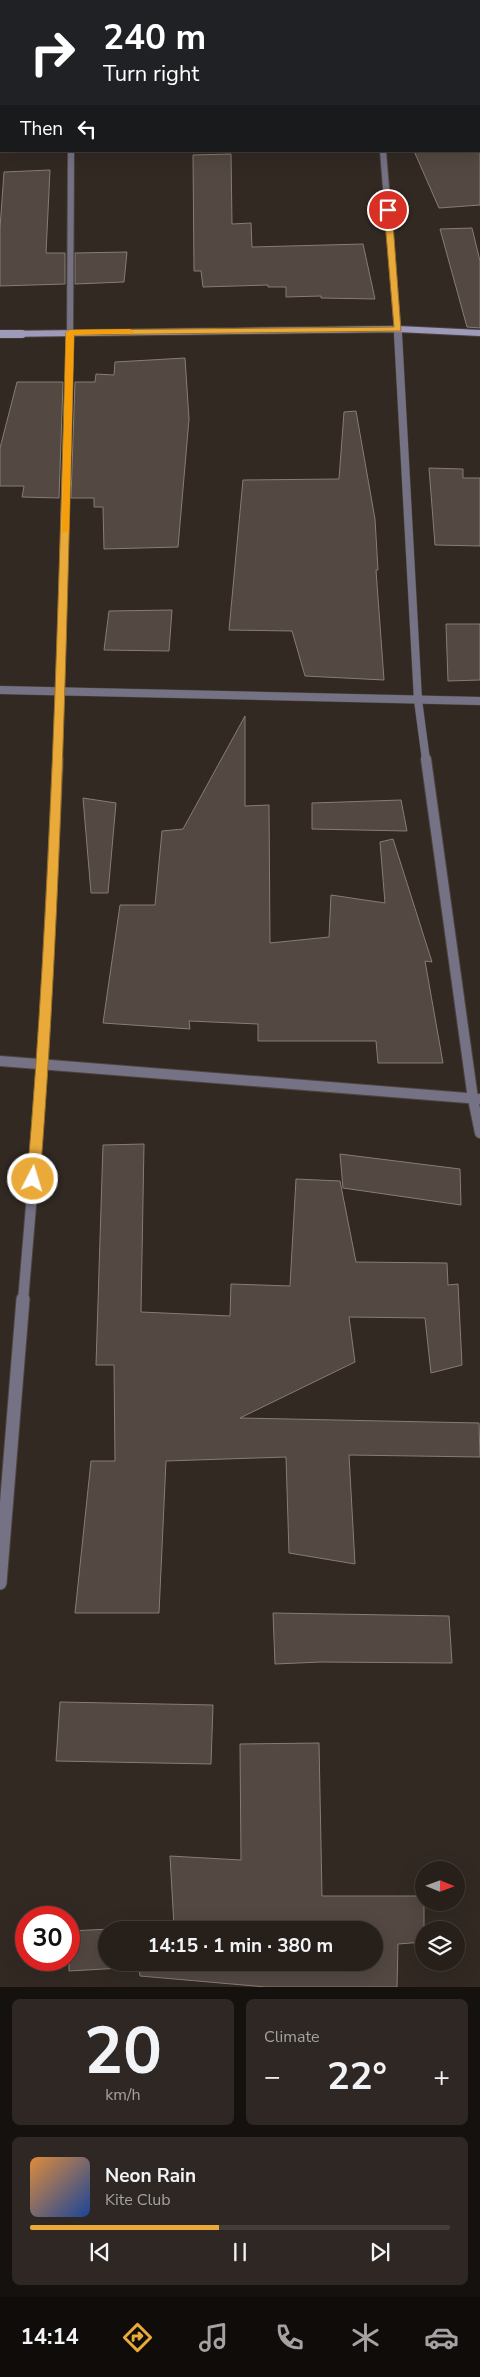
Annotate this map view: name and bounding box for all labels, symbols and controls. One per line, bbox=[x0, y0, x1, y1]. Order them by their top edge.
text: 240 m bbox=[103, 14, 206, 61]
icon: right bbox=[20, 20, 85, 85]
text: Turn right bbox=[103, 59, 199, 89]
icon: left bbox=[73, 115, 101, 143]
text: Then bbox=[20, 116, 63, 142]
pin bbox=[367, 189, 409, 231]
icon: arrive bbox=[374, 196, 402, 224]
position arrow bbox=[6, 1152, 58, 1204]
north arrow bbox=[415, 1861, 465, 1911]
map controls bbox=[415, 1861, 465, 1971]
speed limit sign: 30 bbox=[15, 1906, 80, 1971]
button: layers bbox=[415, 1921, 465, 1971]
text: 14:15 · 1 min · 380 m bbox=[148, 1933, 333, 1959]
text: 20 bbox=[84, 2007, 162, 2096]
text: Climate bbox=[264, 2026, 319, 2048]
text: 22° bbox=[327, 2051, 387, 2102]
text: − bbox=[264, 2058, 281, 2096]
text: + bbox=[433, 2058, 450, 2096]
text: km/h bbox=[105, 2084, 141, 2106]
text: Neon Rain bbox=[105, 2163, 196, 2189]
text: Kite Club bbox=[105, 2189, 171, 2211]
icon: previous bbox=[86, 2238, 114, 2266]
icon: pause bbox=[226, 2238, 254, 2266]
icon: next bbox=[366, 2238, 394, 2266]
icon: directions bbox=[120, 2320, 155, 2355]
icon: music bbox=[196, 2320, 231, 2355]
icon: phone bbox=[272, 2320, 307, 2355]
icon: climate bbox=[348, 2320, 383, 2355]
icon: car bbox=[424, 2320, 459, 2355]
text: 14:14 bbox=[21, 2322, 79, 2352]

